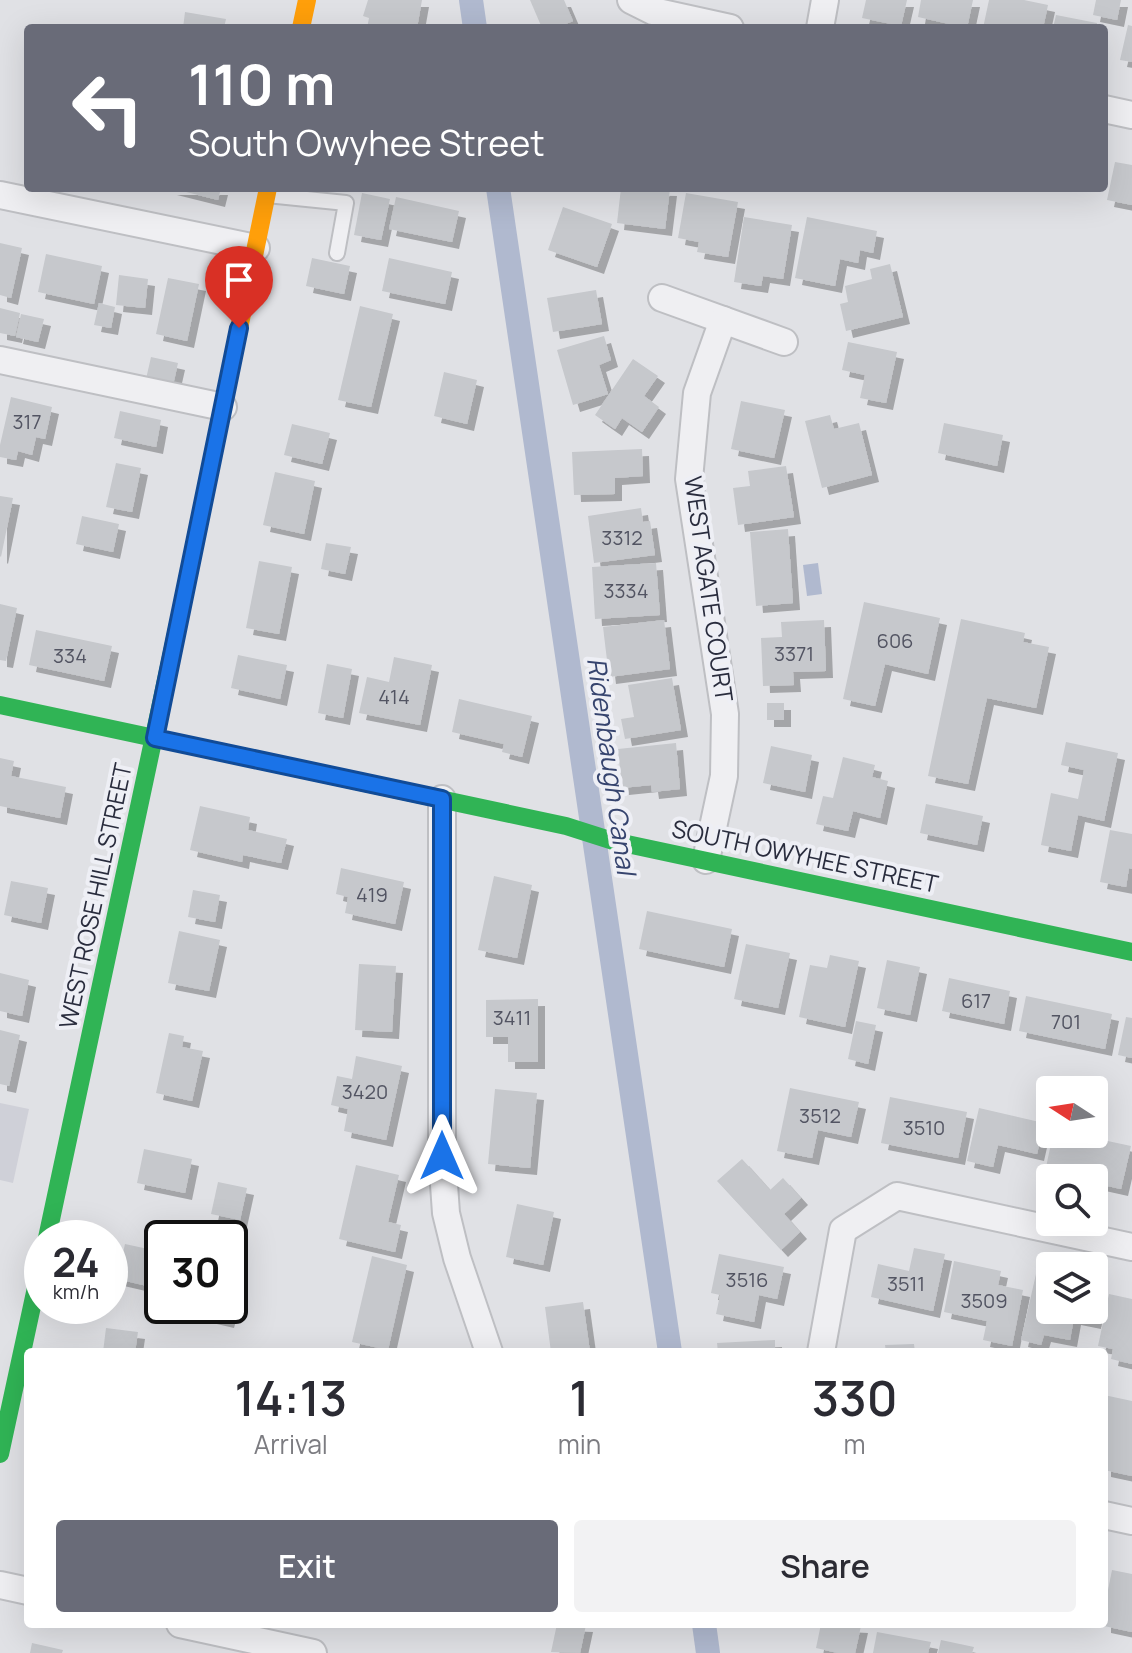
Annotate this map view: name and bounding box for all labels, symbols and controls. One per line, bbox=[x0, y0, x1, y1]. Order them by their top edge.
text: 110 m bbox=[188, 45, 335, 122]
icon: left bbox=[56, 56, 160, 160]
text: South Owyhee Street bbox=[188, 118, 545, 167]
pin bbox=[205, 246, 273, 328]
icon: arrive bbox=[217, 258, 261, 302]
house number: 317 bbox=[13, 408, 41, 435]
street label: WEST AGATE COURT bbox=[677, 474, 742, 704]
house number: 3312 bbox=[601, 524, 643, 551]
house number: 3334 bbox=[604, 577, 648, 604]
house number: 606 bbox=[876, 627, 914, 654]
house number: 3371 bbox=[774, 640, 814, 667]
house number: 334 bbox=[53, 642, 87, 669]
water label: Ridenbaugh Canal bbox=[579, 655, 645, 879]
house number: 414 bbox=[378, 683, 410, 710]
street label: WEST ROSE HILL STREET bbox=[50, 759, 139, 1031]
street label: SOUTH OWYHEE STREET bbox=[669, 811, 942, 900]
house number: 419 bbox=[356, 881, 388, 908]
house number: 617 bbox=[961, 987, 991, 1014]
house number: 3411 bbox=[493, 1004, 531, 1031]
house number: 701 bbox=[1051, 1008, 1081, 1035]
north arrow bbox=[1036, 1076, 1108, 1148]
map controls bbox=[1036, 1076, 1108, 1324]
house number: 3420 bbox=[342, 1078, 388, 1105]
house number: 3512 bbox=[799, 1102, 841, 1129]
position arrow bbox=[400, 1114, 484, 1198]
house number: 3510 bbox=[903, 1114, 945, 1141]
button: search bbox=[1036, 1164, 1108, 1236]
speed limit sign: 30 bbox=[144, 1220, 248, 1324]
text: 24 bbox=[52, 1234, 100, 1289]
button: layers bbox=[1036, 1252, 1108, 1324]
house number: 3516 bbox=[726, 1266, 768, 1293]
house number: 3511 bbox=[887, 1270, 925, 1297]
text: km/h bbox=[53, 1278, 99, 1305]
house number: 3509 bbox=[960, 1287, 1008, 1314]
text: 14:13 bbox=[235, 1365, 347, 1430]
text: 1 bbox=[569, 1365, 590, 1430]
text: 330 bbox=[812, 1365, 897, 1430]
text: Arrival bbox=[254, 1426, 328, 1462]
text: min bbox=[558, 1426, 601, 1462]
text: m bbox=[844, 1426, 866, 1462]
button: Exit bbox=[56, 1520, 558, 1612]
button: Share bbox=[574, 1520, 1076, 1612]

